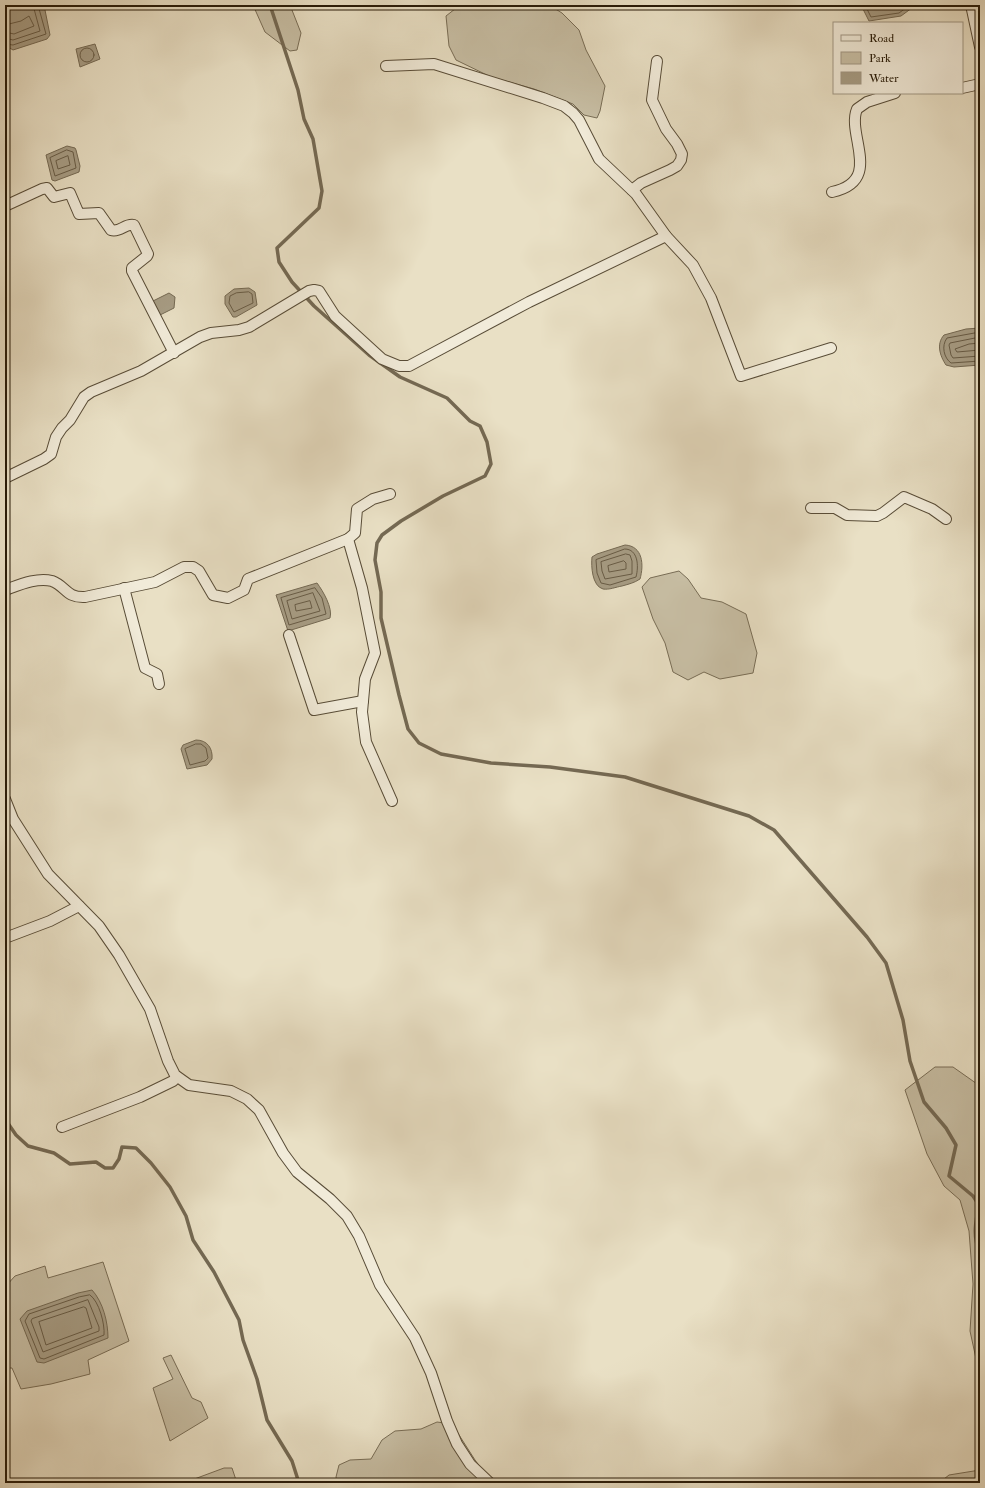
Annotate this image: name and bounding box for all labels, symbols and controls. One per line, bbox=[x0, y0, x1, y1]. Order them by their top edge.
legend bbox=[833, 22, 963, 94]
text: Road bbox=[869, 31, 894, 46]
text: Park bbox=[869, 51, 891, 66]
text: Water bbox=[868, 71, 899, 86]

